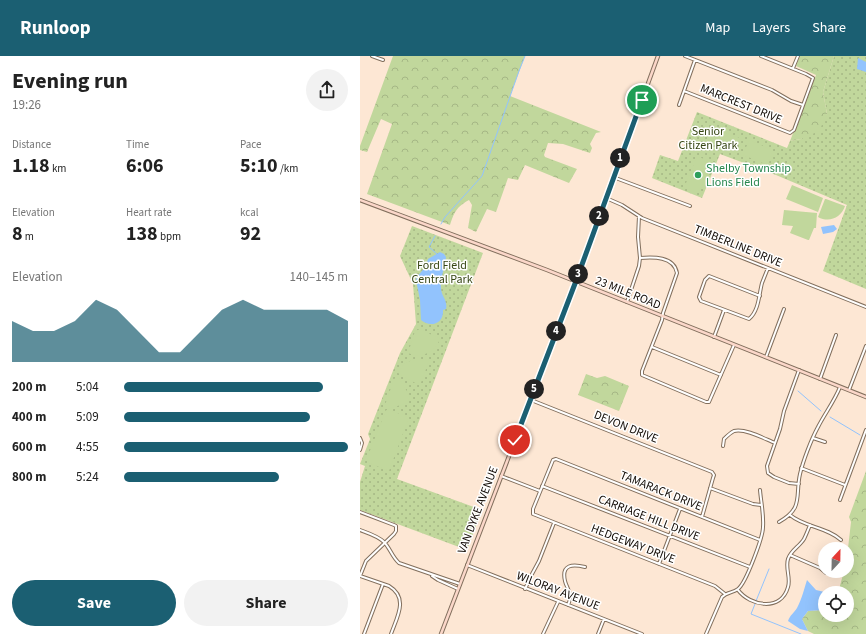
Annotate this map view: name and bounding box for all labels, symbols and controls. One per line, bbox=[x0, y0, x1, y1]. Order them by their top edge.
text: Runloop bbox=[20, 15, 91, 42]
text: Map bbox=[705, 18, 730, 38]
text: Layers bbox=[752, 18, 790, 38]
text: Share bbox=[812, 18, 846, 38]
text: Evening run bbox=[12, 65, 128, 97]
button: share bbox=[306, 69, 348, 111]
street label: MARCREST DRIVE bbox=[698, 80, 784, 128]
pin bbox=[625, 83, 659, 117]
icon: arrive bbox=[631, 89, 653, 111]
text: 19:26 bbox=[12, 96, 41, 114]
park label: Senior Citizen Park bbox=[678, 123, 738, 154]
text: Distance bbox=[12, 137, 51, 152]
text: Time bbox=[126, 137, 149, 152]
text: Pace bbox=[240, 137, 262, 152]
pin: 1 bbox=[610, 148, 630, 168]
text: 1 bbox=[617, 150, 623, 165]
text: 1.18 bbox=[12, 152, 50, 180]
text: 6:06 bbox=[126, 152, 164, 180]
text: 5:10 bbox=[240, 152, 278, 180]
place label: Shelby Township Lions Field bbox=[706, 160, 791, 191]
text: km bbox=[50, 161, 66, 176]
text: /km bbox=[278, 161, 298, 176]
marker: Shelby Township Lions Field bbox=[693, 170, 703, 180]
text: Elevation bbox=[12, 205, 55, 220]
text: Heart rate bbox=[126, 205, 172, 220]
text: kcal bbox=[240, 205, 259, 220]
pin: 2 bbox=[589, 206, 609, 226]
text: 2 bbox=[596, 208, 602, 223]
text: 8 bbox=[12, 220, 23, 248]
text: 138 bbox=[126, 220, 158, 248]
text: 92 bbox=[240, 220, 261, 248]
street label: TIMBERLINE DRIVE bbox=[691, 221, 785, 271]
text: m bbox=[23, 229, 34, 244]
text: bpm bbox=[158, 229, 181, 244]
park label: Ford Field Central Park bbox=[411, 257, 473, 288]
pin: 3 bbox=[568, 264, 588, 284]
text: 3 bbox=[575, 266, 581, 281]
text: Elevation bbox=[12, 268, 63, 286]
text: 140–145 m bbox=[290, 268, 348, 286]
street label: 23 MILE ROAD bbox=[593, 272, 663, 314]
pin: 4 bbox=[546, 321, 566, 341]
text: 4 bbox=[553, 323, 559, 338]
text: 200 m bbox=[12, 378, 46, 396]
text: 5:04 bbox=[76, 378, 99, 396]
pin: 5 bbox=[524, 379, 544, 399]
text: 5 bbox=[531, 381, 537, 396]
street label: DEVON DRIVE bbox=[591, 406, 661, 448]
text: 400 m bbox=[12, 408, 46, 426]
text: 5:09 bbox=[76, 408, 99, 426]
pin bbox=[498, 423, 532, 457]
icon: check bbox=[504, 429, 526, 451]
text: 600 m bbox=[12, 438, 46, 456]
text: 4:55 bbox=[76, 438, 99, 456]
street label: VAN DYKE AVENUE bbox=[454, 464, 502, 556]
street label: TAMARACK DRIVE bbox=[617, 467, 705, 515]
text: 800 m bbox=[12, 468, 46, 486]
text: 5:24 bbox=[76, 468, 99, 486]
street label: CARRIAGE HILL DRIVE bbox=[596, 491, 702, 545]
street label: HEDGEWAY DRIVE bbox=[588, 520, 678, 568]
north arrow bbox=[818, 542, 854, 578]
map controls bbox=[818, 542, 854, 622]
street label: WILORAY AVENUE bbox=[514, 567, 602, 615]
button: Save bbox=[12, 580, 176, 626]
button: Share bbox=[184, 580, 348, 626]
button: locate bbox=[818, 586, 854, 622]

